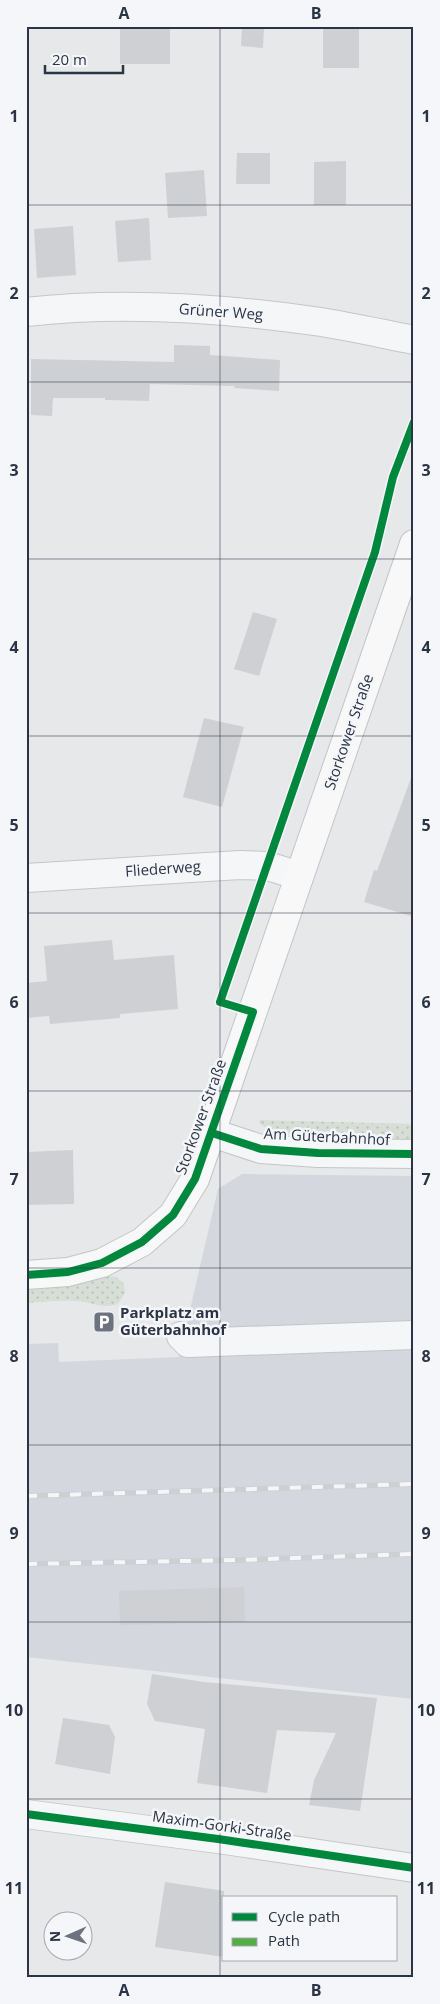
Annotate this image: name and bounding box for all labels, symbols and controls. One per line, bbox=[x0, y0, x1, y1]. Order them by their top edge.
text: A bbox=[118, 2, 130, 24]
text: B bbox=[311, 2, 321, 24]
scale bar bbox=[45, 42, 122, 74]
text: 20 m bbox=[52, 49, 87, 69]
text: 1 bbox=[9, 105, 19, 127]
text: 1 bbox=[421, 105, 431, 127]
text: 2 bbox=[9, 282, 19, 304]
text: 2 bbox=[421, 282, 431, 304]
street label: Grüner Weg bbox=[178, 298, 264, 324]
text: 3 bbox=[9, 459, 19, 481]
text: 3 bbox=[421, 459, 431, 481]
text: 4 bbox=[9, 636, 19, 658]
text: 4 bbox=[421, 636, 431, 658]
street label: Storkower Straße bbox=[319, 671, 377, 792]
text: 5 bbox=[9, 814, 19, 836]
text: 5 bbox=[421, 814, 431, 836]
street label: Fliederweg bbox=[124, 855, 201, 881]
text: 6 bbox=[9, 991, 19, 1013]
text: 6 bbox=[421, 991, 431, 1013]
street label: Storkower Straße bbox=[170, 1056, 230, 1177]
street label: Am Güterbahnhof bbox=[263, 1123, 392, 1149]
text: 7 bbox=[9, 1168, 19, 1190]
text: 7 bbox=[421, 1168, 431, 1190]
place label: Parkplatz am Güterbahnhof bbox=[120, 1302, 227, 1339]
parking icon: Parkplatz am Güterbahnhof bbox=[92, 1310, 116, 1334]
text: 8 bbox=[9, 1345, 19, 1367]
text: 8 bbox=[421, 1345, 431, 1367]
text: 9 bbox=[9, 1522, 19, 1544]
text: 9 bbox=[421, 1522, 431, 1544]
text: 10 bbox=[5, 1699, 23, 1721]
text: 10 bbox=[417, 1699, 435, 1721]
street label: Maxim-Gorki-Straße bbox=[151, 1805, 293, 1845]
text: 11 bbox=[5, 1877, 23, 1899]
text: 11 bbox=[417, 1877, 435, 1899]
legend bbox=[222, 1896, 398, 1962]
text: Cycle path bbox=[268, 1906, 340, 1926]
north arrow bbox=[42, 1912, 92, 1962]
text: N bbox=[45, 1930, 64, 1942]
text: Path bbox=[268, 1930, 300, 1950]
text: A bbox=[118, 1979, 130, 2001]
text: B bbox=[311, 1979, 321, 2001]

